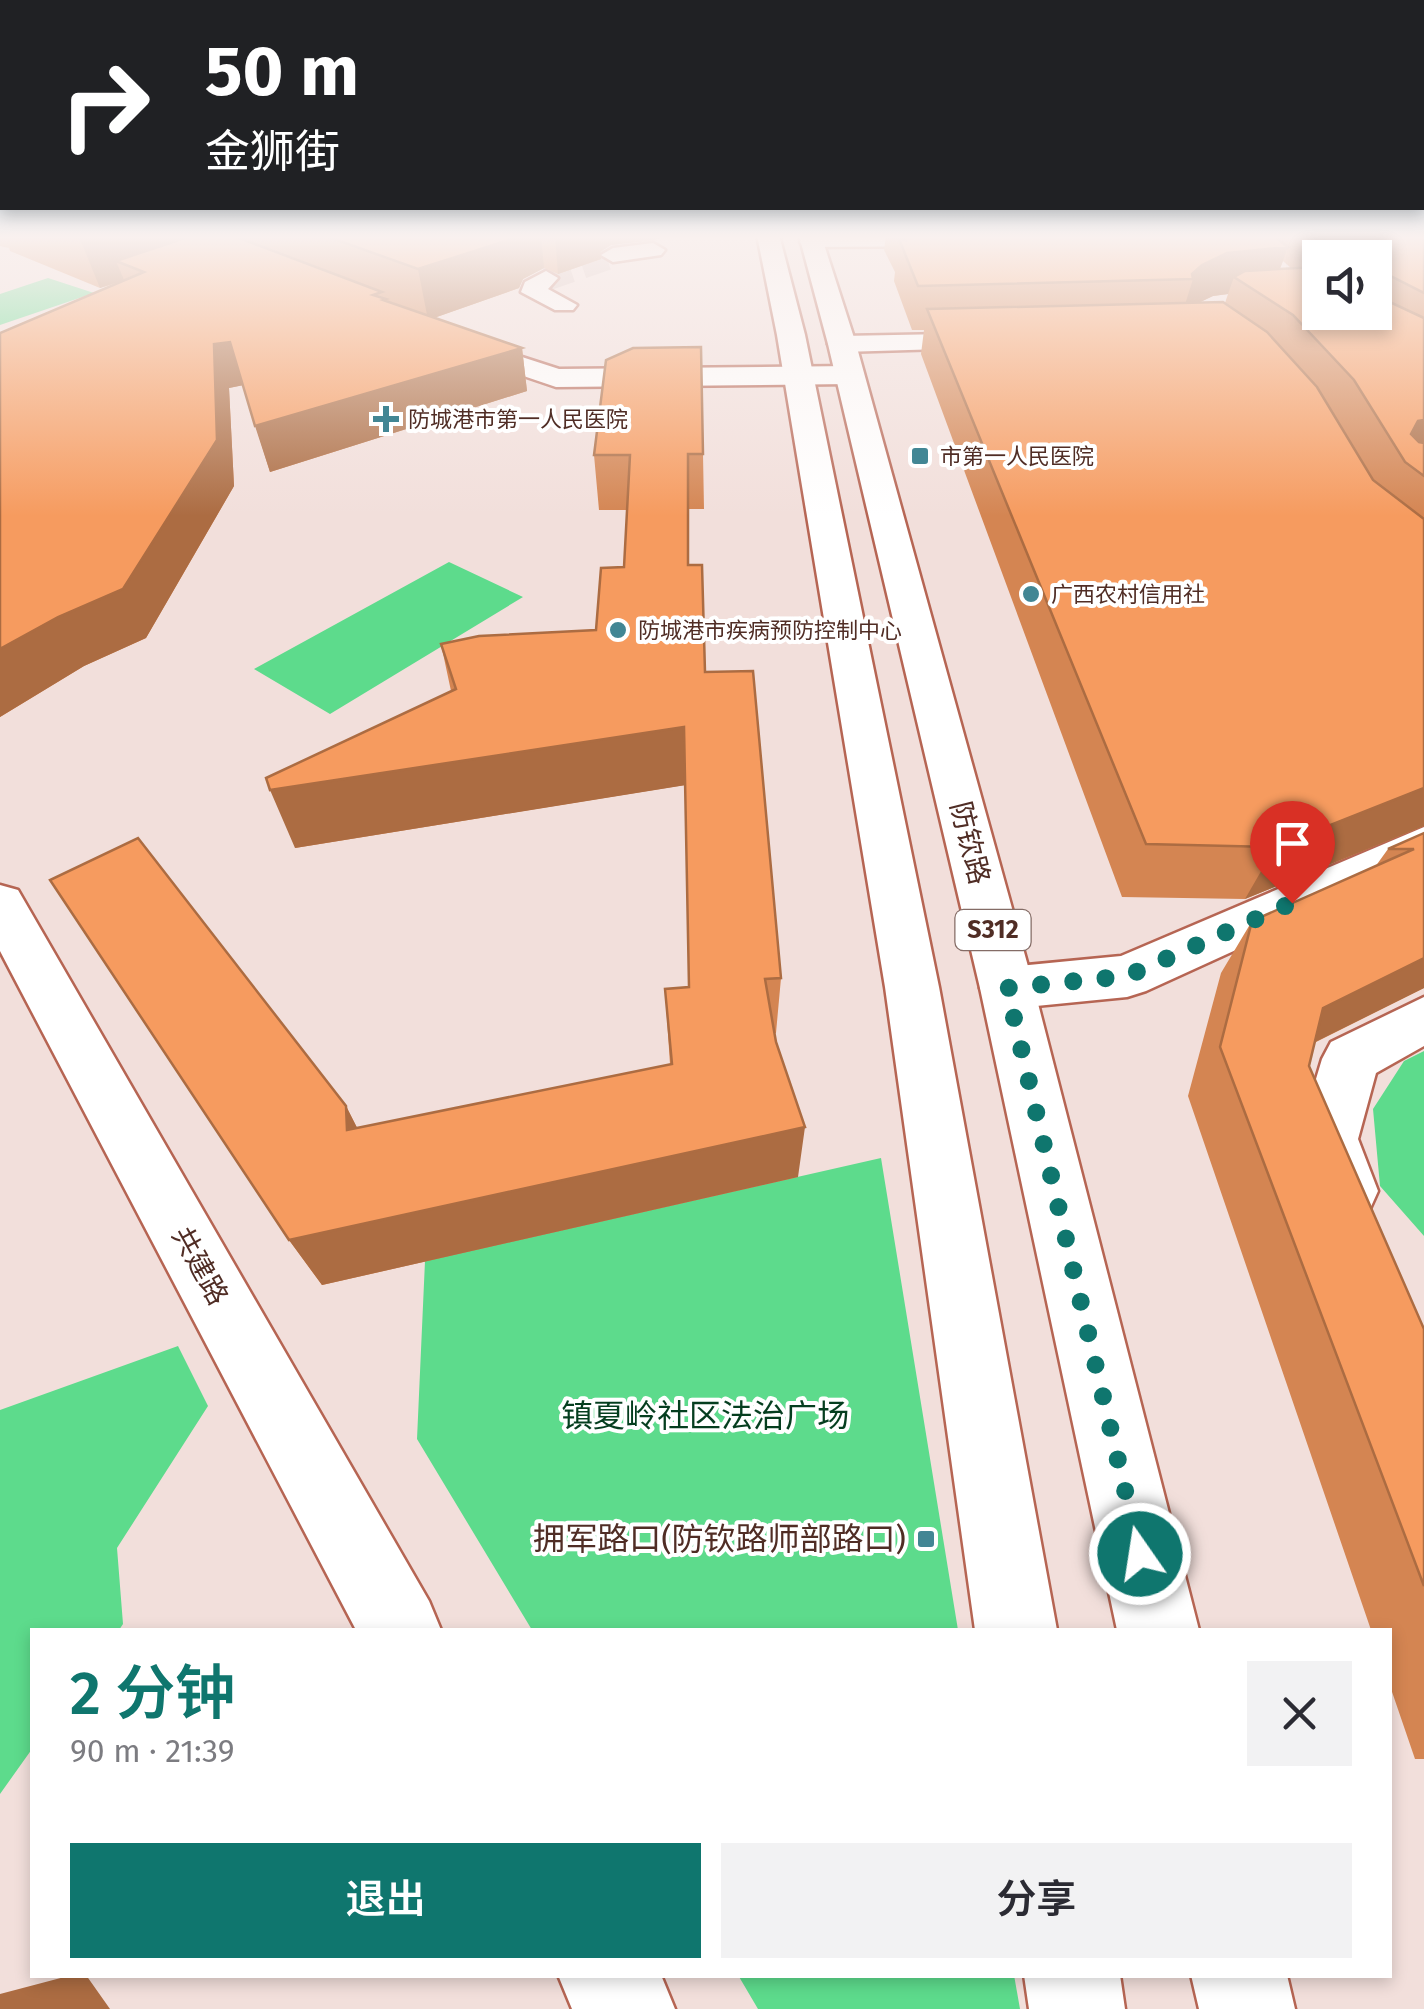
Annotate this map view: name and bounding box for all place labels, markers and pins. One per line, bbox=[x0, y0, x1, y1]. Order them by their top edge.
marker: 防城港市第一人民医院 bbox=[373, 406, 399, 432]
place label: 防城港市第一人民医院 bbox=[408, 406, 628, 433]
place label: 市第一人民医院 bbox=[940, 443, 1094, 470]
marker: 市第一人民医院 bbox=[909, 445, 931, 467]
place label: 广西农村信用社 bbox=[1051, 581, 1205, 608]
marker: 广西农村信用社 bbox=[1020, 583, 1042, 605]
place label: 防城港市疾病预防控制中心 bbox=[638, 617, 902, 644]
marker: 防城港市疾病预防控制中心 bbox=[607, 619, 629, 641]
pin bbox=[1250, 801, 1335, 904]
place label: 拥军路口(防钦路师部路口) bbox=[533, 1520, 906, 1558]
marker: 拥军路口(防钦路师部路口) bbox=[915, 1528, 937, 1550]

